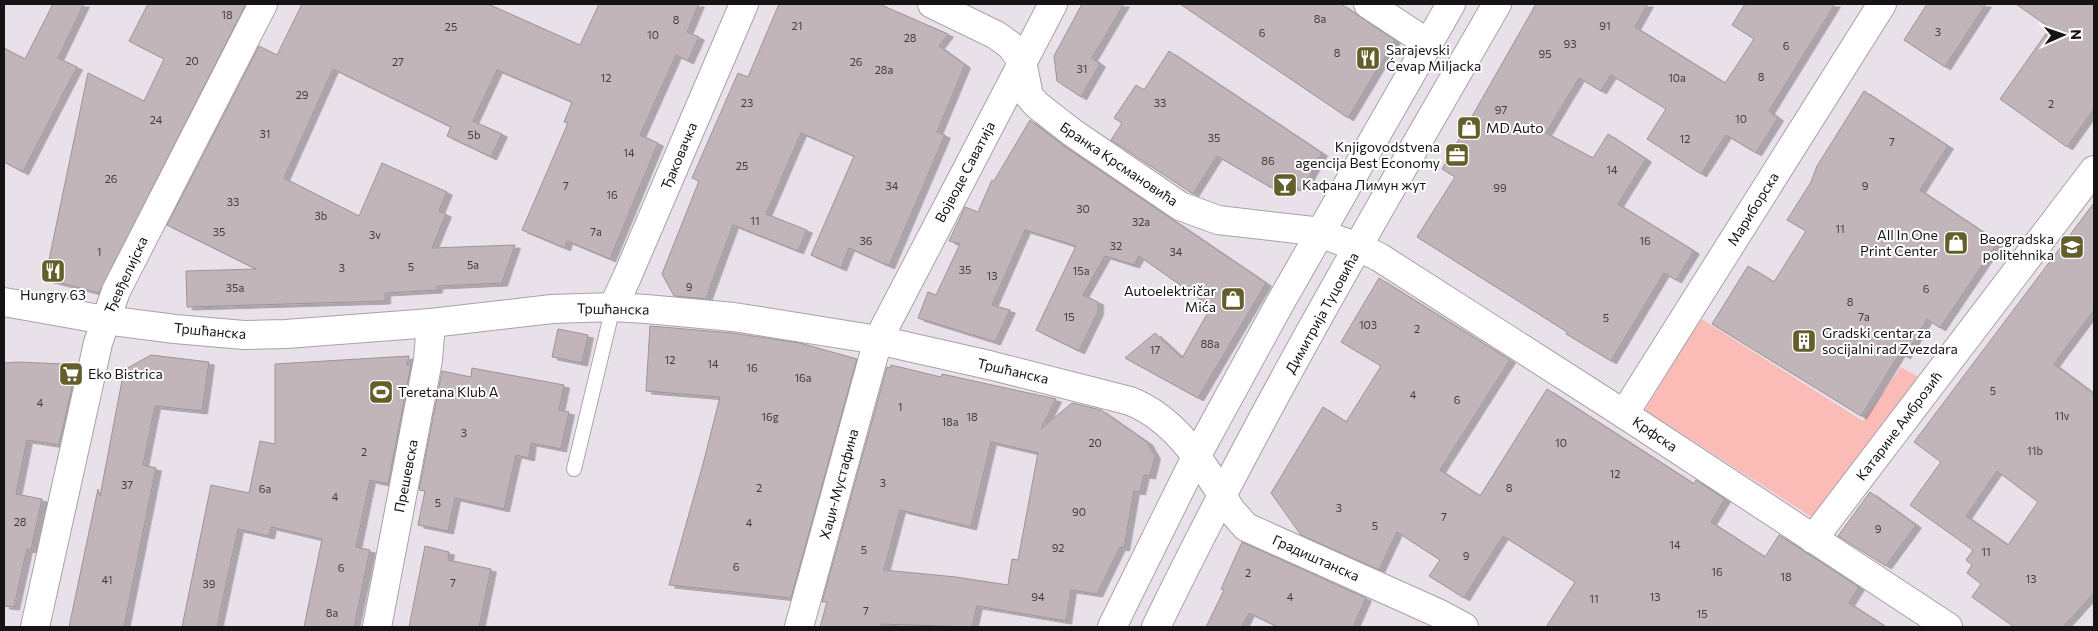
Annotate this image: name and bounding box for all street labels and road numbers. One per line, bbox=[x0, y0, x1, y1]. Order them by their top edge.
street label: Војводе Саватија bbox=[931, 118, 998, 225]
street label: Бранка Крсмановића bbox=[1057, 118, 1181, 209]
street label: Ђаковачка bbox=[657, 120, 700, 192]
street label: Мариборска bbox=[1723, 169, 1782, 249]
street label: Ђевђелијска bbox=[100, 234, 151, 316]
street label: Димитрија Туцовића bbox=[1281, 249, 1362, 376]
street label: Тршћанска bbox=[577, 299, 649, 318]
street label: Тршћанска bbox=[173, 319, 247, 342]
street label: Тршћанска bbox=[976, 354, 1050, 387]
street label: Катарине Амброзић bbox=[1852, 368, 1945, 484]
street label: Крфска bbox=[1630, 412, 1681, 455]
street label: Хаџи-Мустафина bbox=[816, 427, 861, 541]
street label: Прешевска bbox=[390, 438, 421, 514]
street label: Градиштанска bbox=[1270, 531, 1362, 584]

